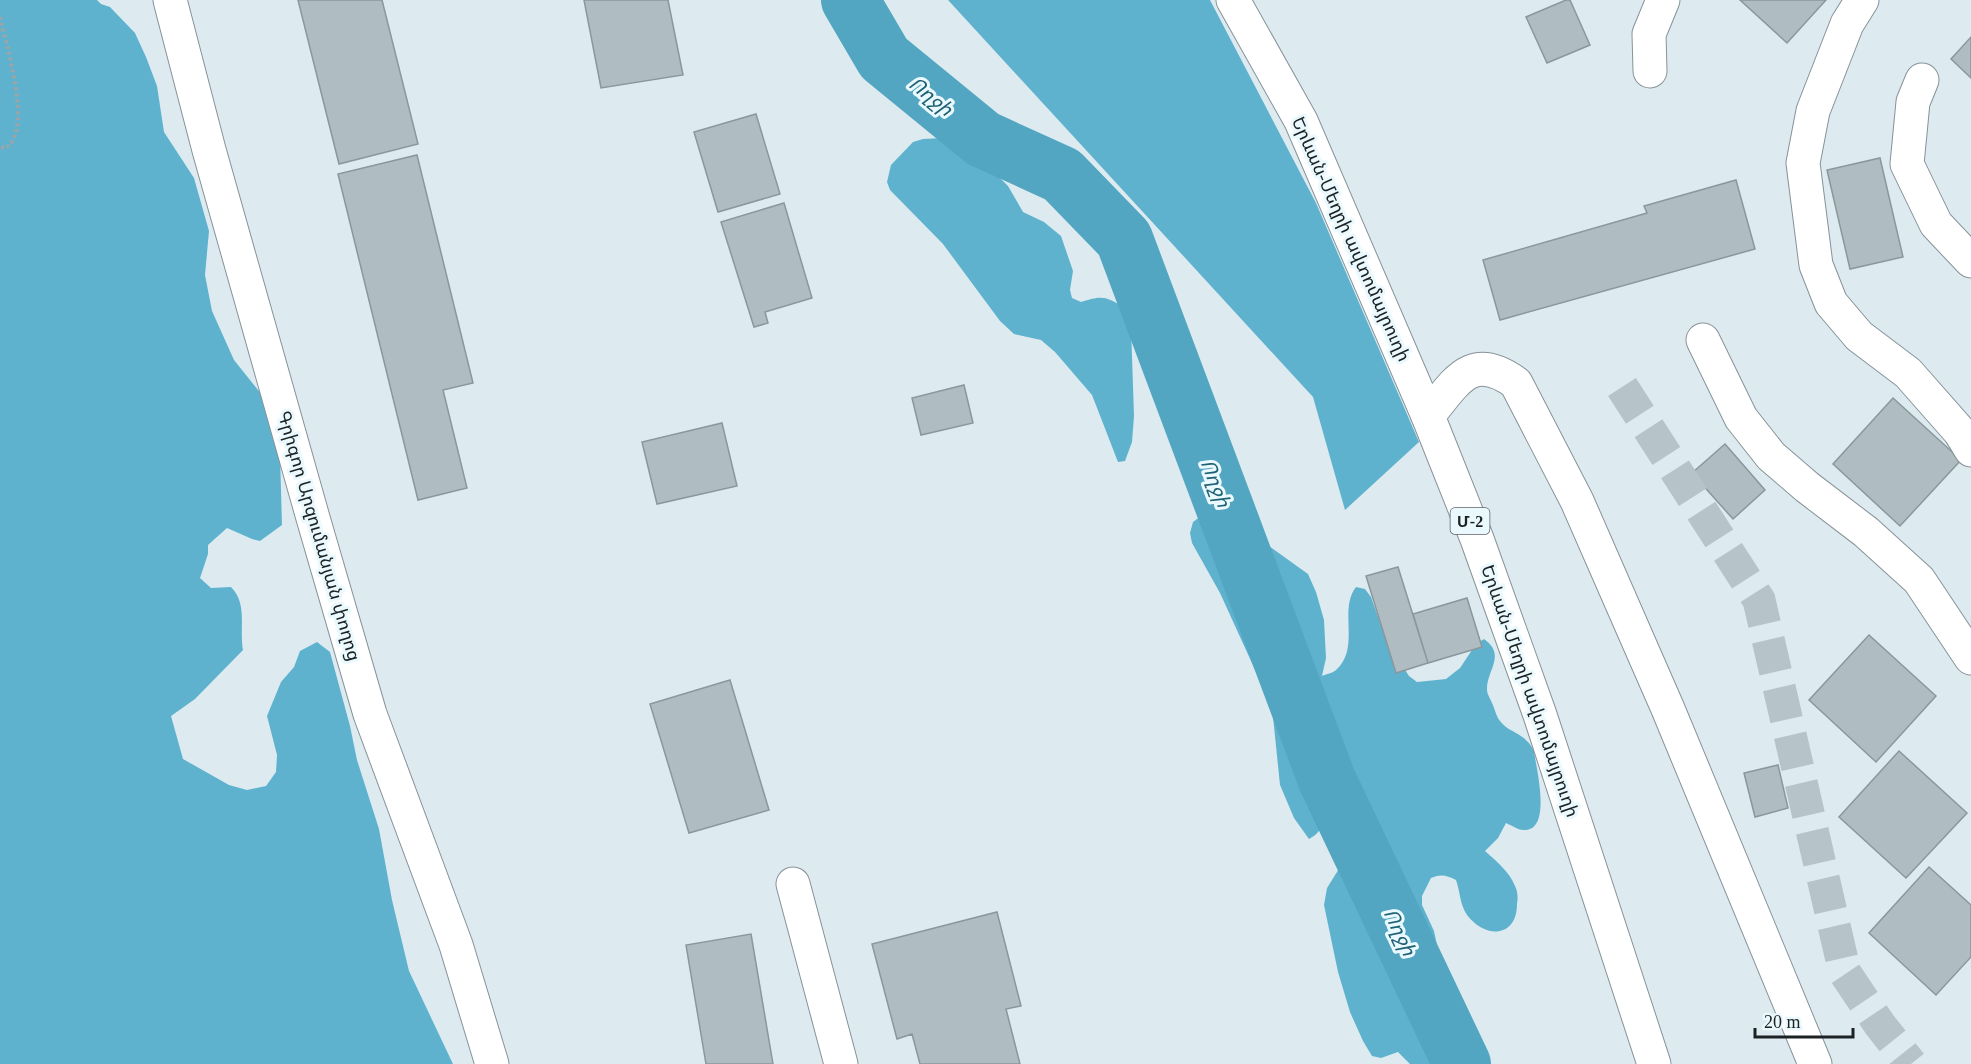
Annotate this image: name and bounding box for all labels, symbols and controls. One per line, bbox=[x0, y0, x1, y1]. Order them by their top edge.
water label: Ողջի bbox=[904, 72, 958, 122]
street label: Երևան-Մեղրի ավտոմայրուղի bbox=[1288, 114, 1414, 364]
street label: Գրիգոր Արզումանյան փողոց bbox=[274, 409, 364, 663]
water label: Ողջի bbox=[1196, 456, 1235, 511]
road number: Մ-2 bbox=[1450, 508, 1490, 534]
street label: Երևան-Մեղրի ավտոմայրուղի bbox=[1477, 562, 1583, 820]
water label: Ողջի bbox=[1379, 905, 1421, 960]
scale bar bbox=[1755, 1001, 1852, 1039]
text: 20 m bbox=[1764, 1012, 1801, 1032]

